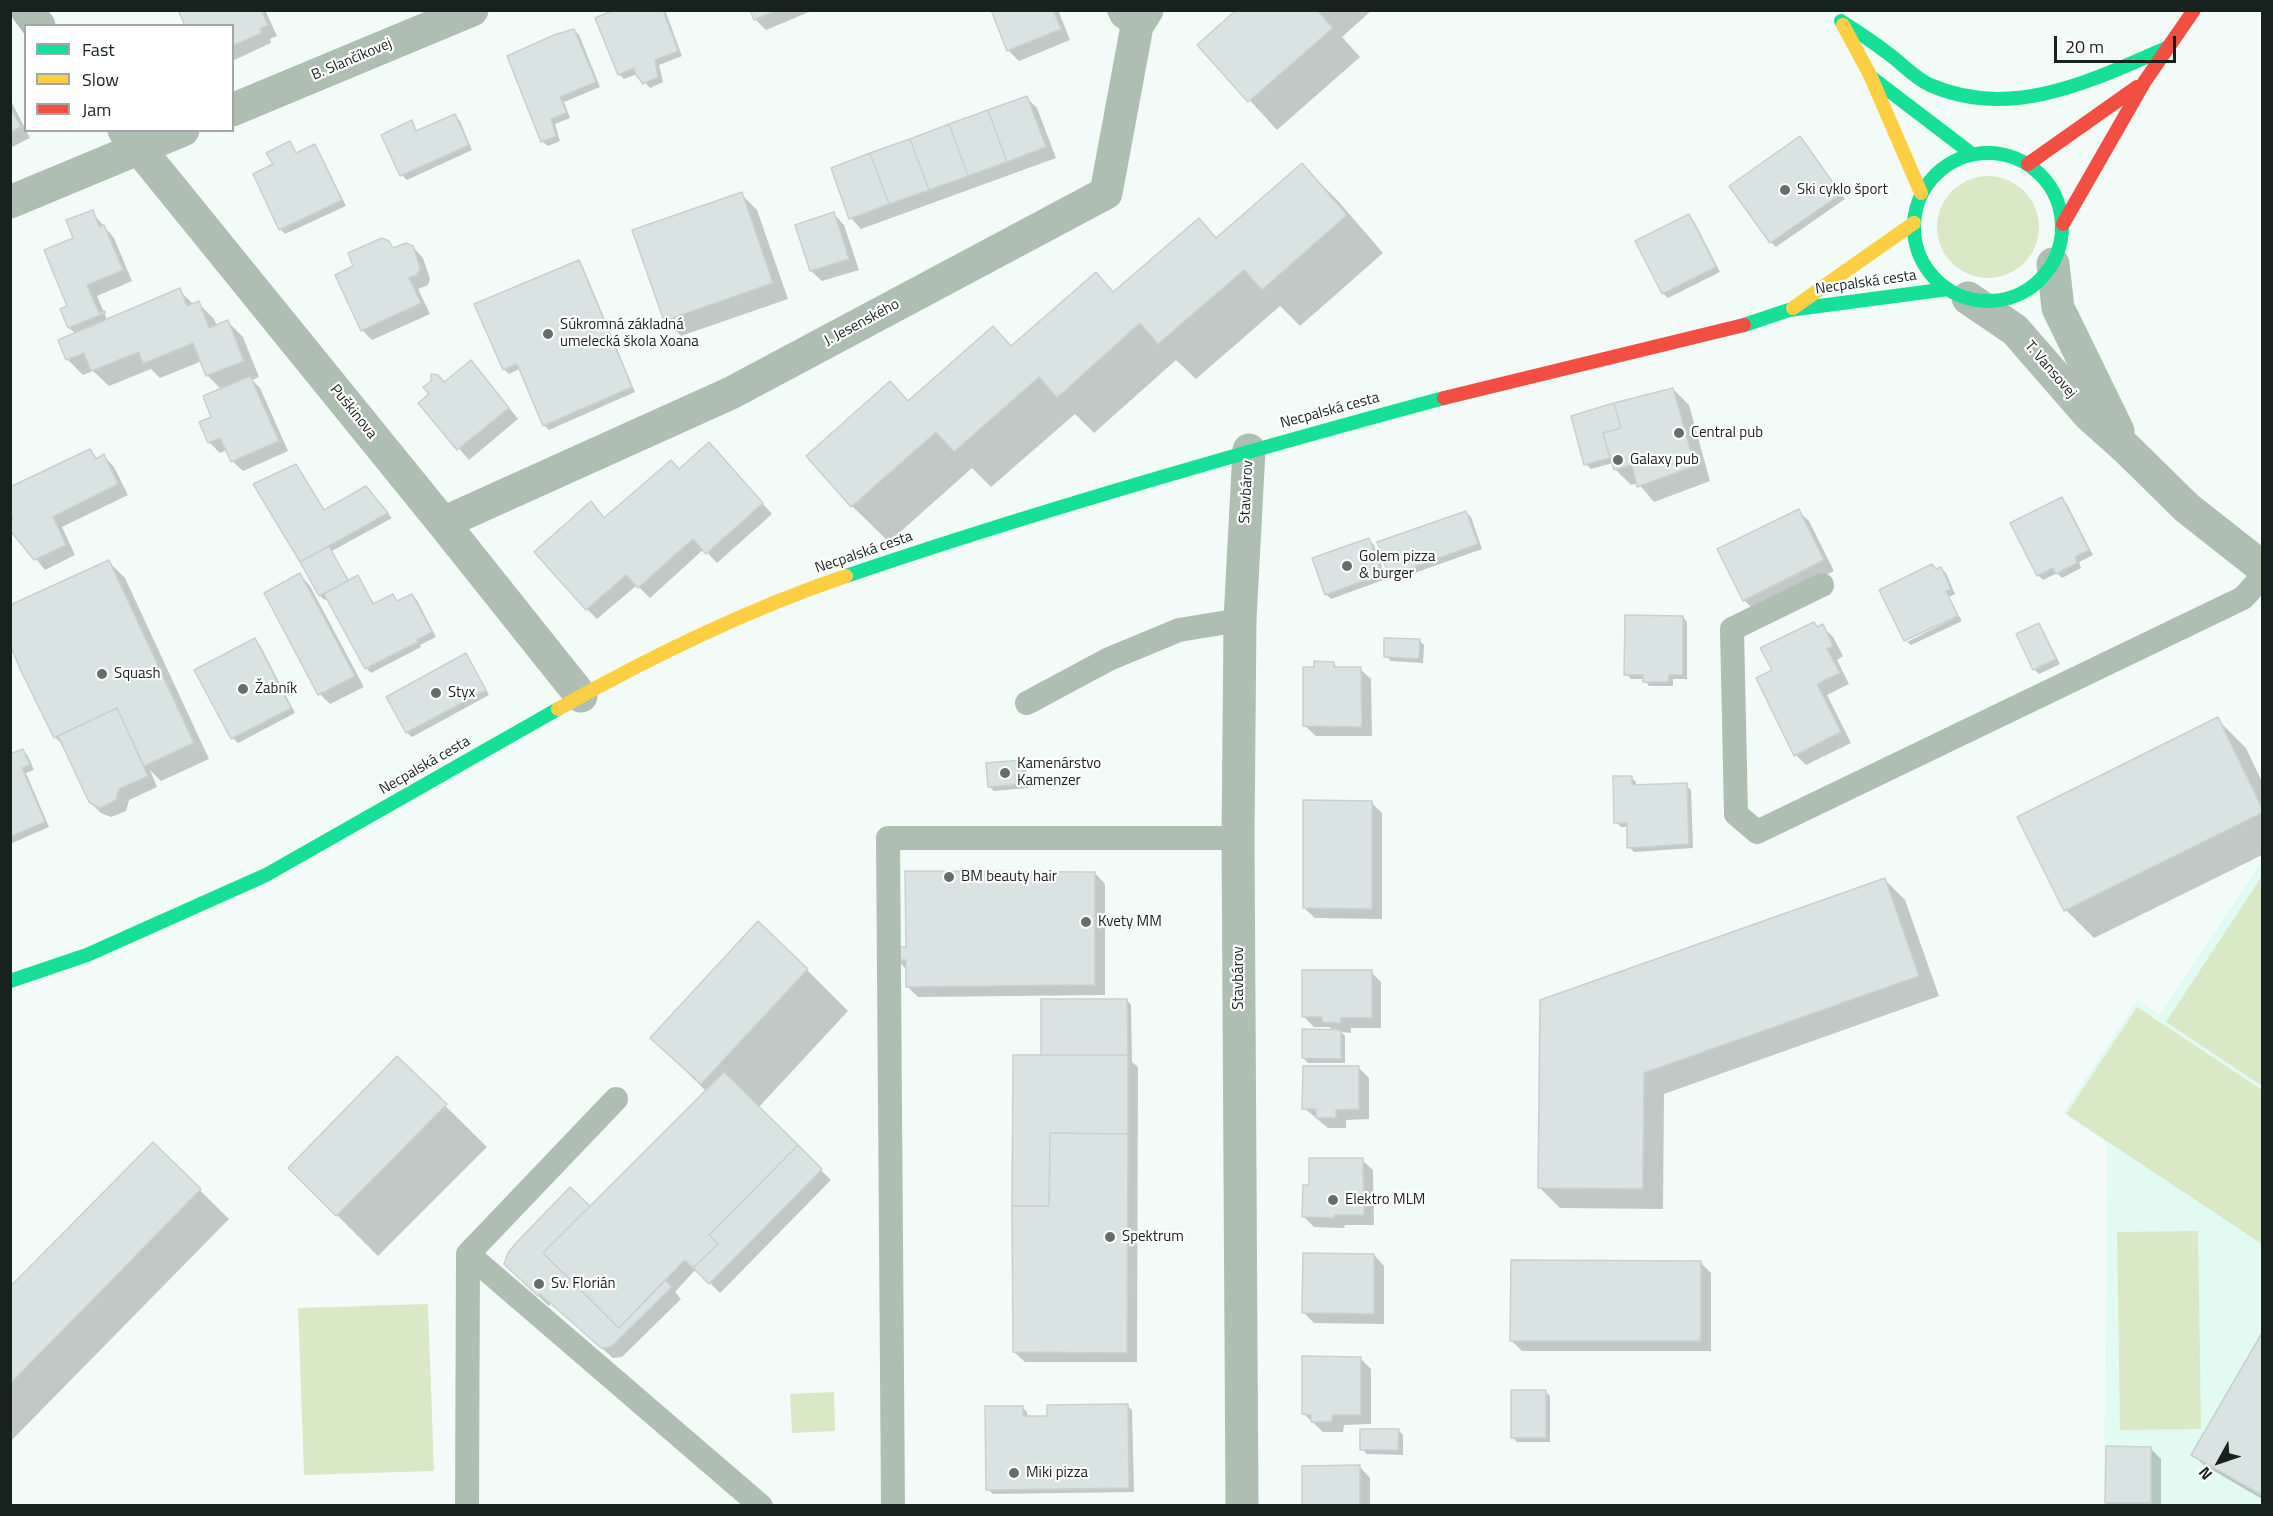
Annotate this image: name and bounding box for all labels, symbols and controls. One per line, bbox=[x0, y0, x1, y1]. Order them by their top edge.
legend bbox=[24, 24, 234, 132]
scale bar bbox=[2057, 24, 2178, 62]
text: 20 m bbox=[2065, 33, 2104, 60]
street label: B. Slančíkovej bbox=[309, 35, 395, 85]
text: Fast bbox=[82, 36, 115, 63]
text: Slow bbox=[82, 66, 119, 93]
text: Jam bbox=[82, 96, 111, 123]
place label: Ski cyklo šport bbox=[1797, 181, 1888, 199]
marker: Ski cyklo šport bbox=[1778, 183, 1792, 197]
street label: Necpalská cesta bbox=[1814, 267, 1918, 299]
street label: J. Jesenského bbox=[821, 296, 903, 350]
place label: Súkromná základná umelecká škola Xoana bbox=[560, 316, 699, 351]
marker: Súkromná základná umelecká škola Xoana bbox=[541, 327, 555, 341]
street label: T. Vansovej bbox=[2020, 338, 2080, 402]
street label: Puškinova bbox=[326, 381, 380, 443]
street label: Necpalská cesta bbox=[1279, 389, 1381, 433]
place label: Central pub bbox=[1691, 424, 1763, 442]
marker: Central pub bbox=[1672, 426, 1686, 440]
place label: Galaxy pub bbox=[1630, 451, 1699, 469]
marker: Galaxy pub bbox=[1611, 453, 1625, 467]
street label: Stavbárov bbox=[1236, 460, 1258, 524]
street label: Necpalská cesta bbox=[813, 528, 915, 578]
place label: Golem pizza & burger bbox=[1359, 548, 1435, 583]
marker: Golem pizza & burger bbox=[1340, 559, 1354, 573]
place label: Squash bbox=[114, 665, 161, 683]
marker: Squash bbox=[95, 667, 109, 681]
place label: Žabník bbox=[255, 680, 297, 698]
marker: Žabník bbox=[236, 682, 250, 696]
place label: Styx bbox=[448, 684, 475, 702]
marker: Styx bbox=[429, 686, 443, 700]
street label: Necpalská cesta bbox=[376, 733, 474, 799]
place label: Kamenárstvo Kamenzer bbox=[1017, 755, 1101, 790]
marker: Kamenárstvo Kamenzer bbox=[998, 766, 1012, 780]
place label: BM beauty hair bbox=[961, 868, 1057, 886]
marker: BM beauty hair bbox=[942, 870, 956, 884]
place label: Kvety MM bbox=[1098, 913, 1162, 931]
marker: Kvety MM bbox=[1079, 915, 1093, 929]
street label: Stavbárov bbox=[1230, 946, 1248, 1010]
place label: Elektro MLM bbox=[1345, 1191, 1425, 1209]
marker: Elektro MLM bbox=[1326, 1193, 1340, 1207]
place label: Spektrum bbox=[1122, 1228, 1184, 1246]
marker: Spektrum bbox=[1103, 1230, 1117, 1244]
place label: Sv. Florián bbox=[551, 1275, 616, 1293]
marker: Sv. Florián bbox=[532, 1277, 546, 1291]
north arrow bbox=[2189, 1432, 2249, 1492]
text: N bbox=[2192, 1462, 2218, 1486]
place label: Miki pizza bbox=[1026, 1464, 1088, 1482]
marker: Miki pizza bbox=[1007, 1466, 1021, 1480]

